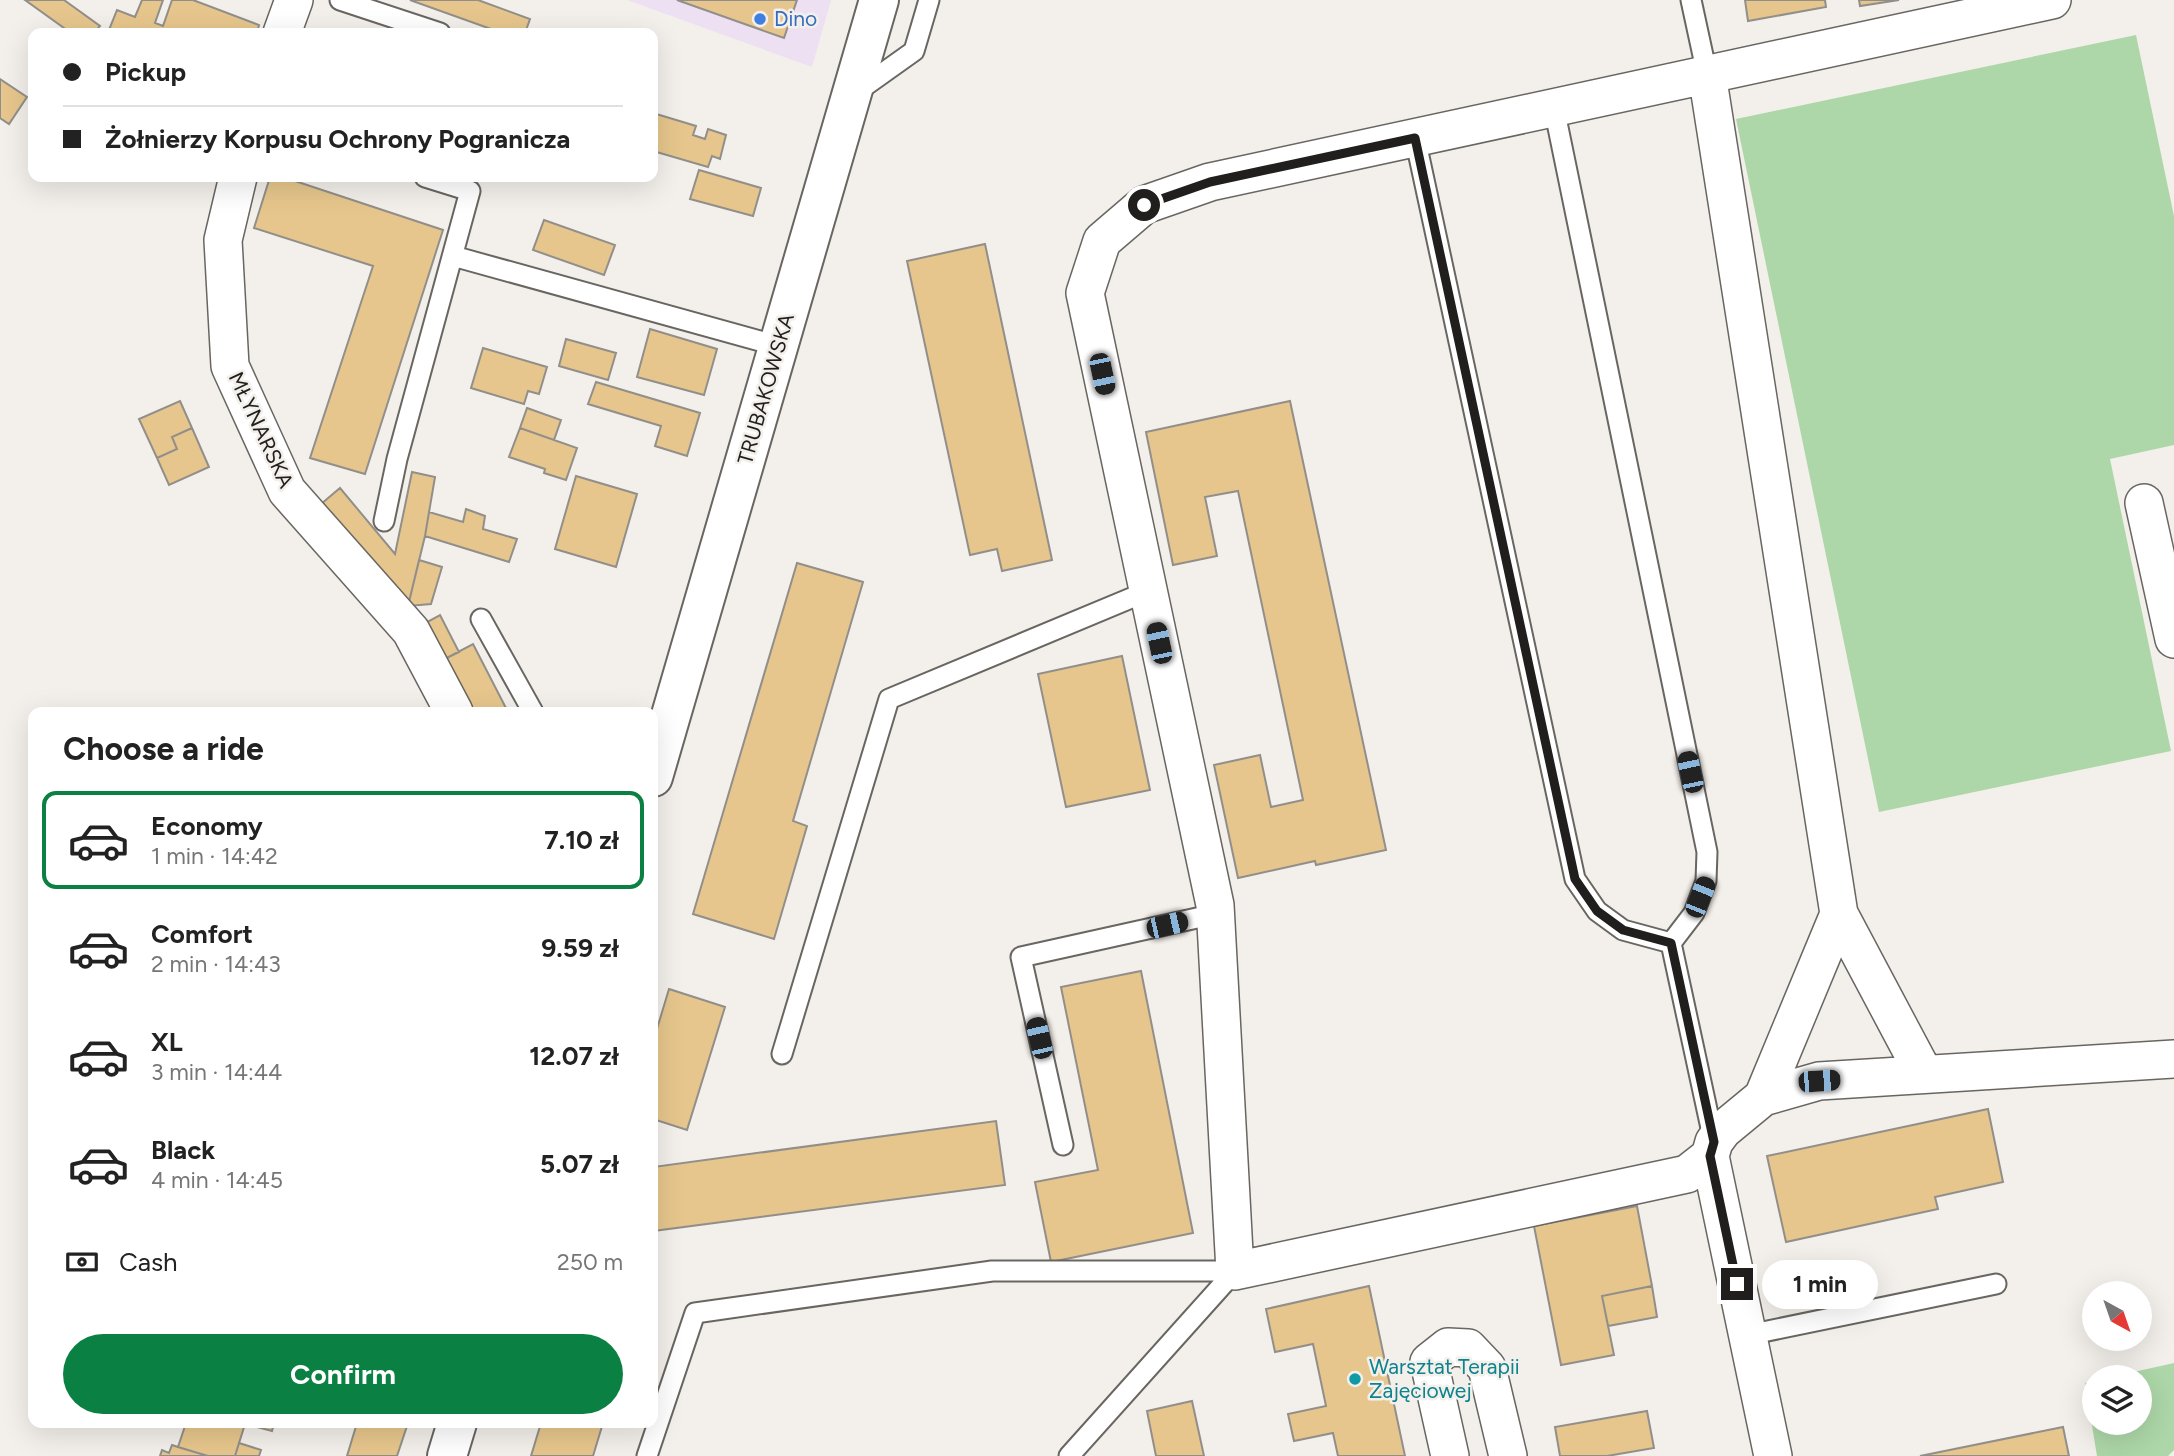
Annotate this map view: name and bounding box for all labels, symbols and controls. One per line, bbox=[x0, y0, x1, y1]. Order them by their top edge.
place label: Dino bbox=[774, 6, 817, 31]
marker: Dino bbox=[752, 11, 768, 27]
text: Pickup bbox=[105, 56, 186, 88]
text: Żołnierzy Korpusu Ochrony Pogranicza bbox=[105, 123, 570, 155]
route start bbox=[1128, 189, 1160, 221]
street label: TRUBAKOWSKA bbox=[732, 311, 799, 467]
car bbox=[1088, 351, 1117, 397]
street label: MŁYNARSKA bbox=[224, 368, 299, 492]
car bbox=[1145, 620, 1174, 666]
text: Choose a ride bbox=[63, 730, 264, 768]
car bbox=[1676, 749, 1705, 795]
icon: car bbox=[67, 809, 130, 872]
text: Economy bbox=[151, 810, 263, 842]
text: 7.10 zł bbox=[544, 824, 619, 856]
text: 1 min · 14:42 bbox=[151, 842, 278, 870]
car bbox=[1683, 874, 1718, 920]
car bbox=[1145, 910, 1190, 940]
icon: car bbox=[67, 917, 130, 980]
text: Comfort bbox=[151, 918, 253, 950]
text: 9.59 zł bbox=[541, 932, 619, 964]
text: 2 min · 14:43 bbox=[151, 950, 281, 978]
car bbox=[1025, 1015, 1054, 1061]
icon: car bbox=[67, 1025, 130, 1088]
text: XL bbox=[151, 1026, 183, 1058]
text: 12.07 zł bbox=[529, 1040, 619, 1072]
text: 3 min · 14:44 bbox=[151, 1058, 282, 1086]
car bbox=[1798, 1069, 1841, 1093]
icon: car bbox=[67, 1133, 130, 1196]
text: Black bbox=[151, 1134, 215, 1166]
text: 5.07 zł bbox=[540, 1148, 619, 1180]
text: 4 min · 14:45 bbox=[151, 1166, 283, 1194]
icon: cash bbox=[63, 1243, 101, 1281]
text: Cash bbox=[119, 1246, 178, 1278]
text: 250 m bbox=[557, 1248, 623, 1276]
callout: 1 min bbox=[1762, 1260, 1877, 1308]
route end bbox=[1721, 1268, 1753, 1300]
text: 1 min bbox=[1793, 1270, 1847, 1298]
north arrow bbox=[2082, 1281, 2152, 1351]
map controls bbox=[2082, 1281, 2152, 1435]
button: Confirm bbox=[63, 1334, 623, 1414]
place label: Warsztat Terapii Zajęciowej bbox=[1369, 1354, 1520, 1403]
button: layers bbox=[2082, 1365, 2152, 1435]
marker: Warsztat Terapii Zajęciowej bbox=[1347, 1371, 1363, 1387]

